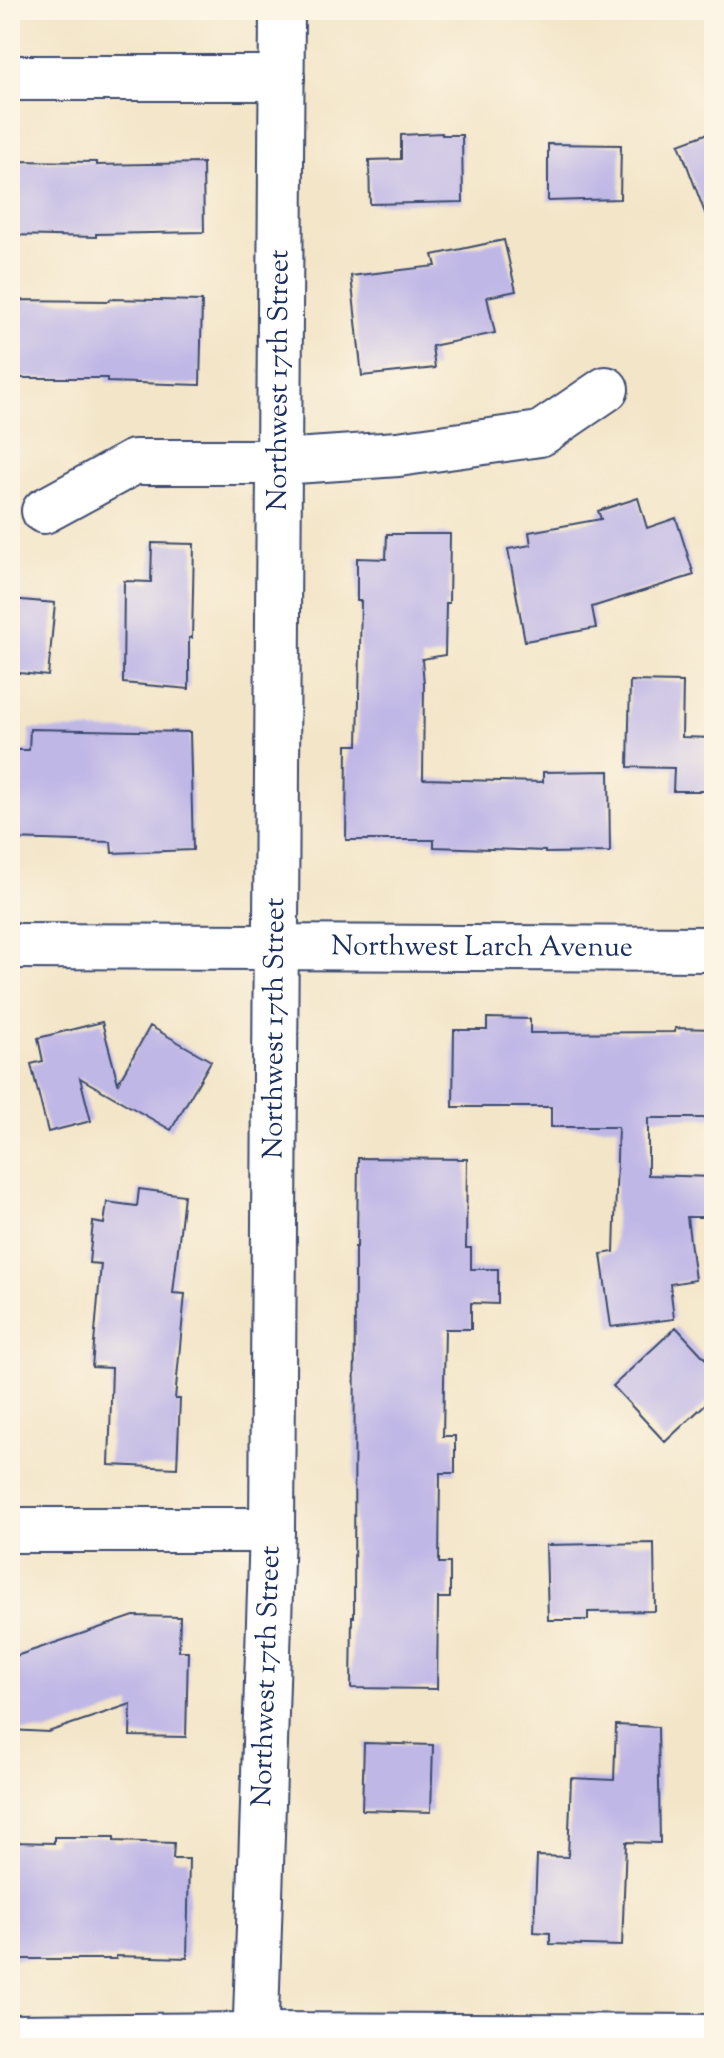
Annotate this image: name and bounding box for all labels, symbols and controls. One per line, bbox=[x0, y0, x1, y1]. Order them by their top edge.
street label: Northwest 17th Street bbox=[259, 249, 300, 511]
street label: Northwest 17th Street bbox=[254, 897, 296, 1159]
street label: Northwest Larch Avenue bbox=[331, 927, 633, 969]
street label: Northwest 17th Street bbox=[243, 1545, 291, 1807]

